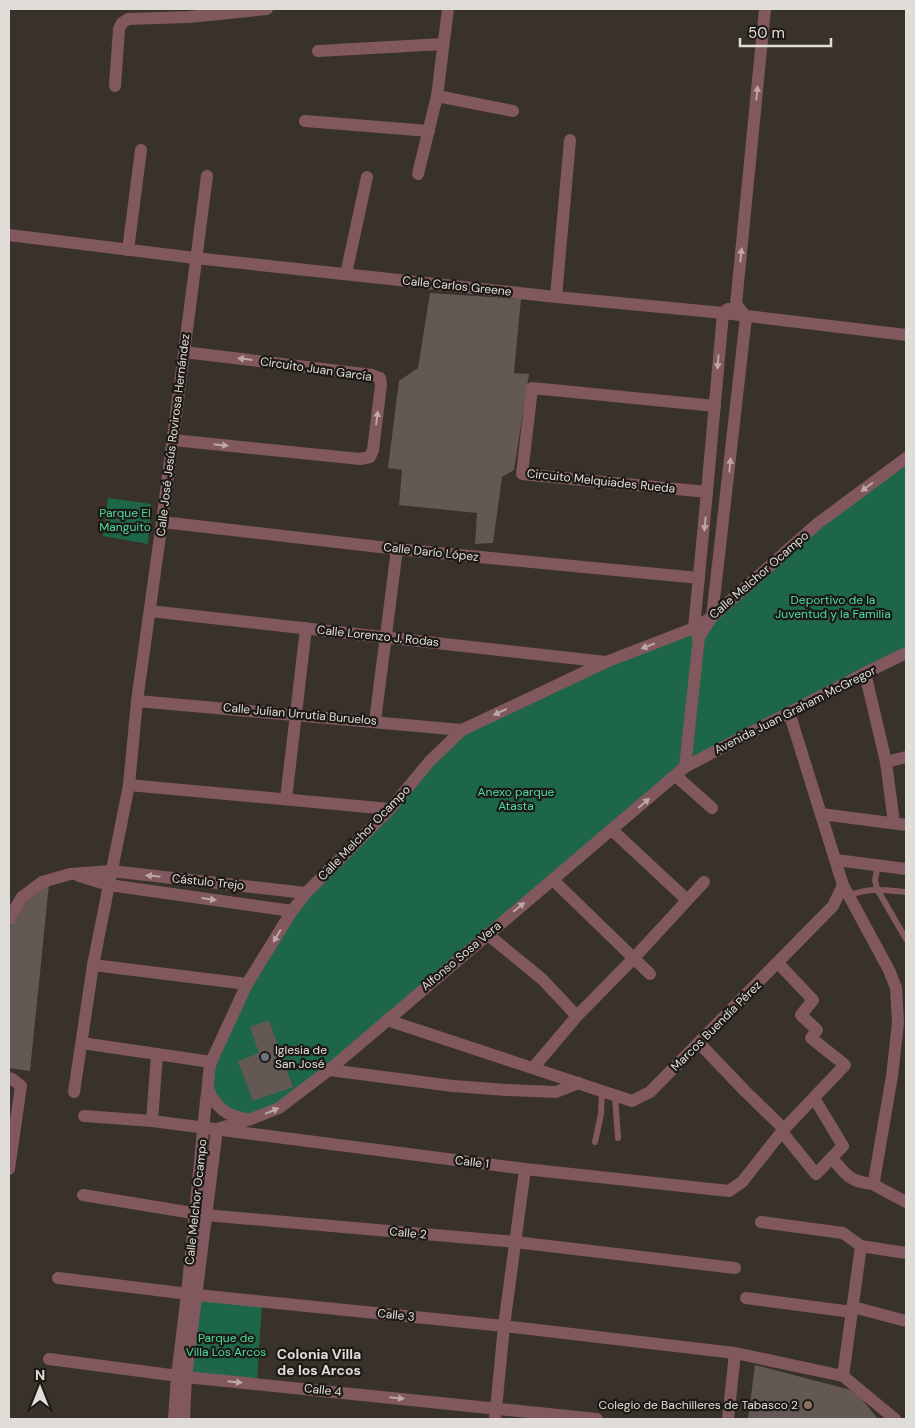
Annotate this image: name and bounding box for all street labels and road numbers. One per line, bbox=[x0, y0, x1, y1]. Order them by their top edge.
street label: Calle Carlos Greene bbox=[402, 272, 513, 300]
street label: Calle José Jesús Rovirosa Hernández bbox=[153, 333, 193, 537]
street label: Circuito Juan García bbox=[259, 353, 373, 385]
street label: Circuito Melquiades Rueda bbox=[526, 465, 676, 497]
street label: Calle Melchor Ocampo bbox=[706, 527, 812, 623]
street label: Calle Darío López bbox=[383, 539, 479, 565]
street label: Calle Lorenzo J. Rodas bbox=[316, 622, 440, 650]
street label: Avenida Juan Graham McGregor bbox=[712, 662, 879, 758]
street label: Calle Julian Urrutia Buruelos bbox=[222, 699, 378, 729]
street label: Calle Melchor Ocampo bbox=[314, 782, 414, 884]
street label: Cástulo Trejo bbox=[171, 870, 245, 894]
street label: Alfonso Sosa Vera bbox=[418, 918, 504, 994]
street label: Marcos Buendía Pérez bbox=[667, 977, 765, 1075]
street label: Calle Melchor Ocampo bbox=[181, 1138, 211, 1266]
street label: Calle 1 bbox=[454, 1152, 490, 1172]
street label: Calle 2 bbox=[389, 1223, 427, 1243]
street label: Calle 3 bbox=[376, 1305, 416, 1325]
street label: Calle 4 bbox=[303, 1380, 343, 1400]

